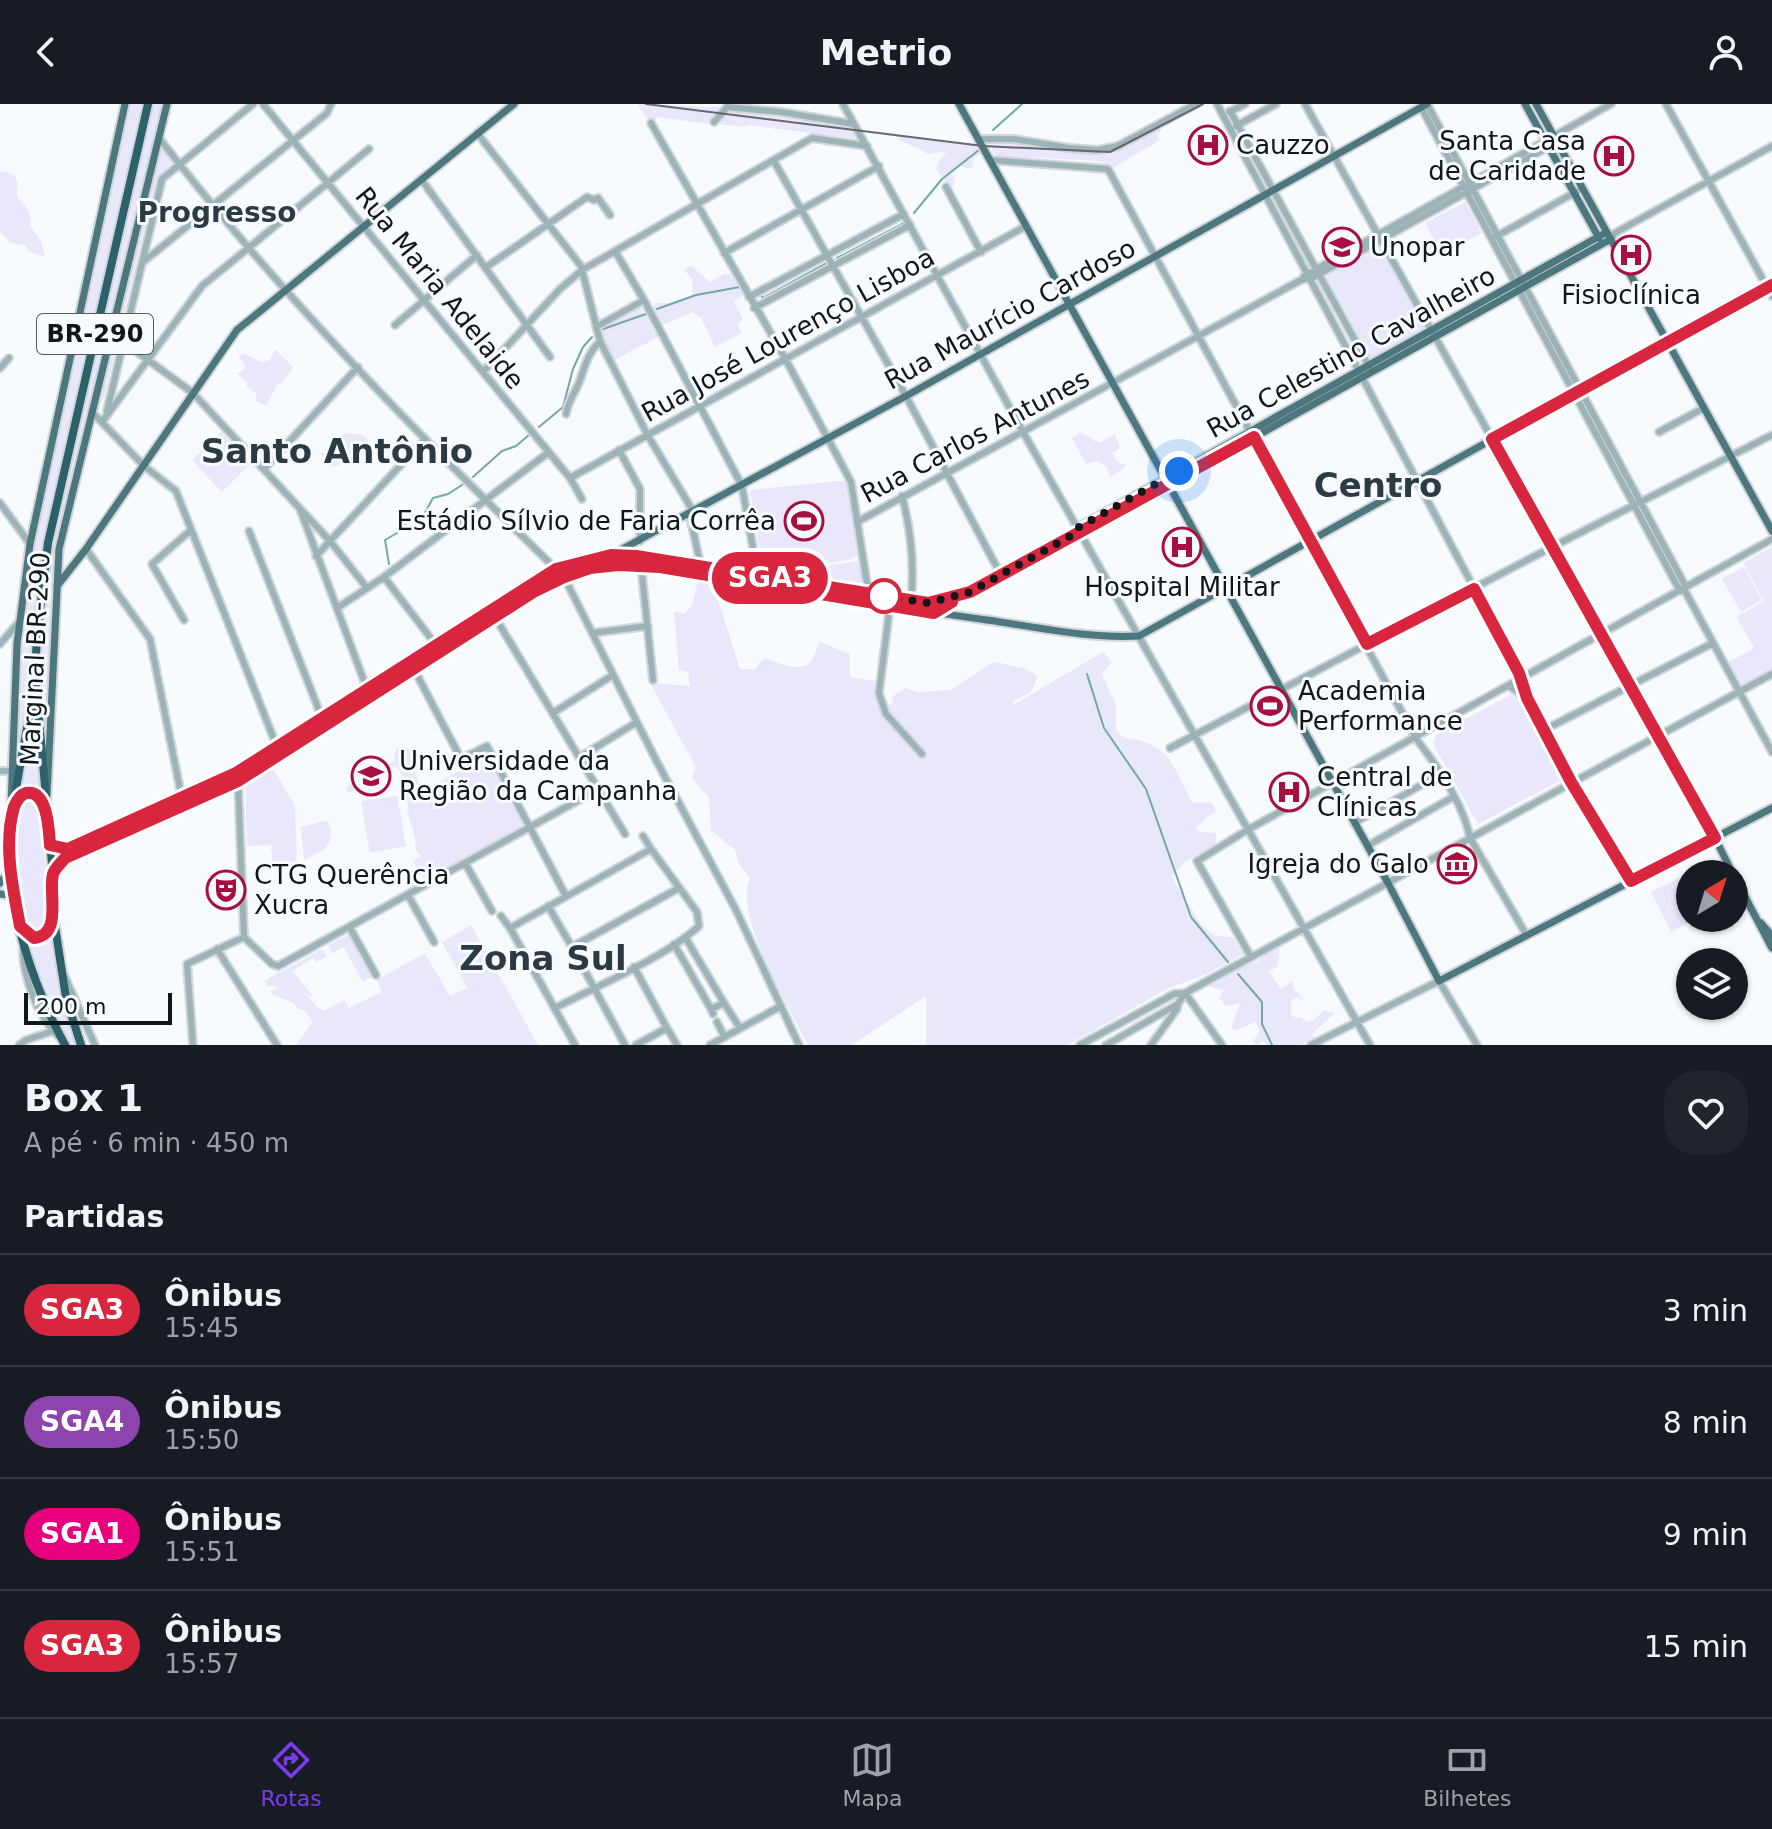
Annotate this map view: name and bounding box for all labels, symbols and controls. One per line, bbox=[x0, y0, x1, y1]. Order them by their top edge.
icon: back bbox=[24, 30, 68, 74]
icon: person bbox=[1704, 30, 1748, 74]
text: Metrio bbox=[820, 32, 952, 73]
hospital icon: Cauzzo bbox=[1187, 124, 1229, 166]
place label: Santa Casa de Caridade bbox=[1428, 126, 1586, 186]
place label: Cauzzo bbox=[1236, 130, 1330, 160]
hospital icon: Santa Casa de Caridade bbox=[1593, 135, 1635, 177]
street label: Rua Maria Adelaide bbox=[349, 181, 531, 395]
district label: Progresso bbox=[138, 196, 296, 229]
school or university icon: Unopar bbox=[1321, 226, 1363, 268]
street label: Rua Maurício Cardoso bbox=[879, 232, 1141, 396]
place label: Unopar bbox=[1370, 232, 1465, 262]
hospital icon: Fisioclínica bbox=[1610, 234, 1652, 276]
street label: Rua José Lourenço Lisboa bbox=[636, 242, 940, 428]
street label: Rua Celestino Cavalheiro bbox=[1202, 260, 1500, 444]
place label: Fisioclínica bbox=[1561, 280, 1701, 310]
road number: BR-290 bbox=[37, 314, 153, 354]
street label: Rua Carlos Antunes bbox=[856, 363, 1094, 509]
district label: Santo Antônio bbox=[201, 431, 473, 471]
your location bbox=[1159, 451, 1199, 491]
district label: Centro bbox=[1314, 465, 1442, 505]
sports icon: Estádio Sílvio de Faria Corrêa bbox=[783, 500, 825, 542]
place label: Estádio Sílvio de Faria Corrêa bbox=[397, 506, 776, 536]
hospital icon: Hospital Militar bbox=[1161, 526, 1203, 568]
street label: Marginal BR-290 bbox=[14, 551, 56, 767]
line badge: SGA3 bbox=[714, 552, 826, 604]
text: SGA3 bbox=[728, 561, 812, 594]
place label: Hospital Militar bbox=[1084, 572, 1280, 602]
unlabelled marker bbox=[867, 579, 901, 613]
place label: Academia Performance bbox=[1298, 676, 1463, 736]
sports icon: Academia Performance bbox=[1249, 685, 1291, 727]
place label: Universidade da Região da Campanha bbox=[399, 746, 677, 806]
school or university icon: Universidade da Região da Campanha bbox=[350, 755, 392, 797]
place label: Central de Clínicas bbox=[1317, 762, 1452, 822]
hospital icon: Central de Clínicas bbox=[1268, 771, 1310, 813]
museum icon: Igreja do Galo bbox=[1436, 843, 1478, 885]
place label: Igreja do Galo bbox=[1247, 849, 1429, 879]
place label: CTG Querência Xucra bbox=[254, 860, 449, 920]
north arrow bbox=[1676, 860, 1748, 932]
map controls bbox=[1676, 860, 1748, 1020]
theatre icon: CTG Querência Xucra bbox=[205, 869, 247, 911]
district label: Zona Sul bbox=[459, 938, 627, 978]
button: layers bbox=[1676, 948, 1748, 1020]
scale bar bbox=[24, 989, 172, 1025]
text: 200 m bbox=[36, 994, 106, 1019]
button: heart bbox=[1664, 1071, 1748, 1155]
text: Box 1 bbox=[24, 1076, 143, 1120]
text: A pé · 6 min · 450 m bbox=[24, 1128, 289, 1158]
text: Partidas bbox=[24, 1199, 164, 1234]
text: Ônibus bbox=[164, 1278, 282, 1313]
text: SGA3 bbox=[40, 1293, 124, 1326]
text: 3 min bbox=[1663, 1293, 1748, 1328]
text: 15:45 bbox=[164, 1313, 239, 1343]
text: Ônibus bbox=[164, 1390, 282, 1425]
text: SGA4 bbox=[40, 1405, 124, 1438]
text: 8 min bbox=[1663, 1405, 1748, 1440]
text: 15:50 bbox=[164, 1425, 239, 1455]
text: Ônibus bbox=[164, 1502, 282, 1537]
text: SGA1 bbox=[40, 1517, 124, 1550]
text: 9 min bbox=[1663, 1517, 1748, 1552]
text: 15:51 bbox=[164, 1537, 239, 1567]
text: Ônibus bbox=[164, 1614, 282, 1649]
text: SGA3 bbox=[40, 1629, 124, 1662]
text: 15 min bbox=[1644, 1629, 1748, 1664]
text: 15:57 bbox=[164, 1649, 239, 1679]
tab: Rotas bbox=[260, 1738, 322, 1811]
tab: Mapa bbox=[842, 1738, 902, 1811]
tab: Bilhetes bbox=[1423, 1738, 1512, 1811]

